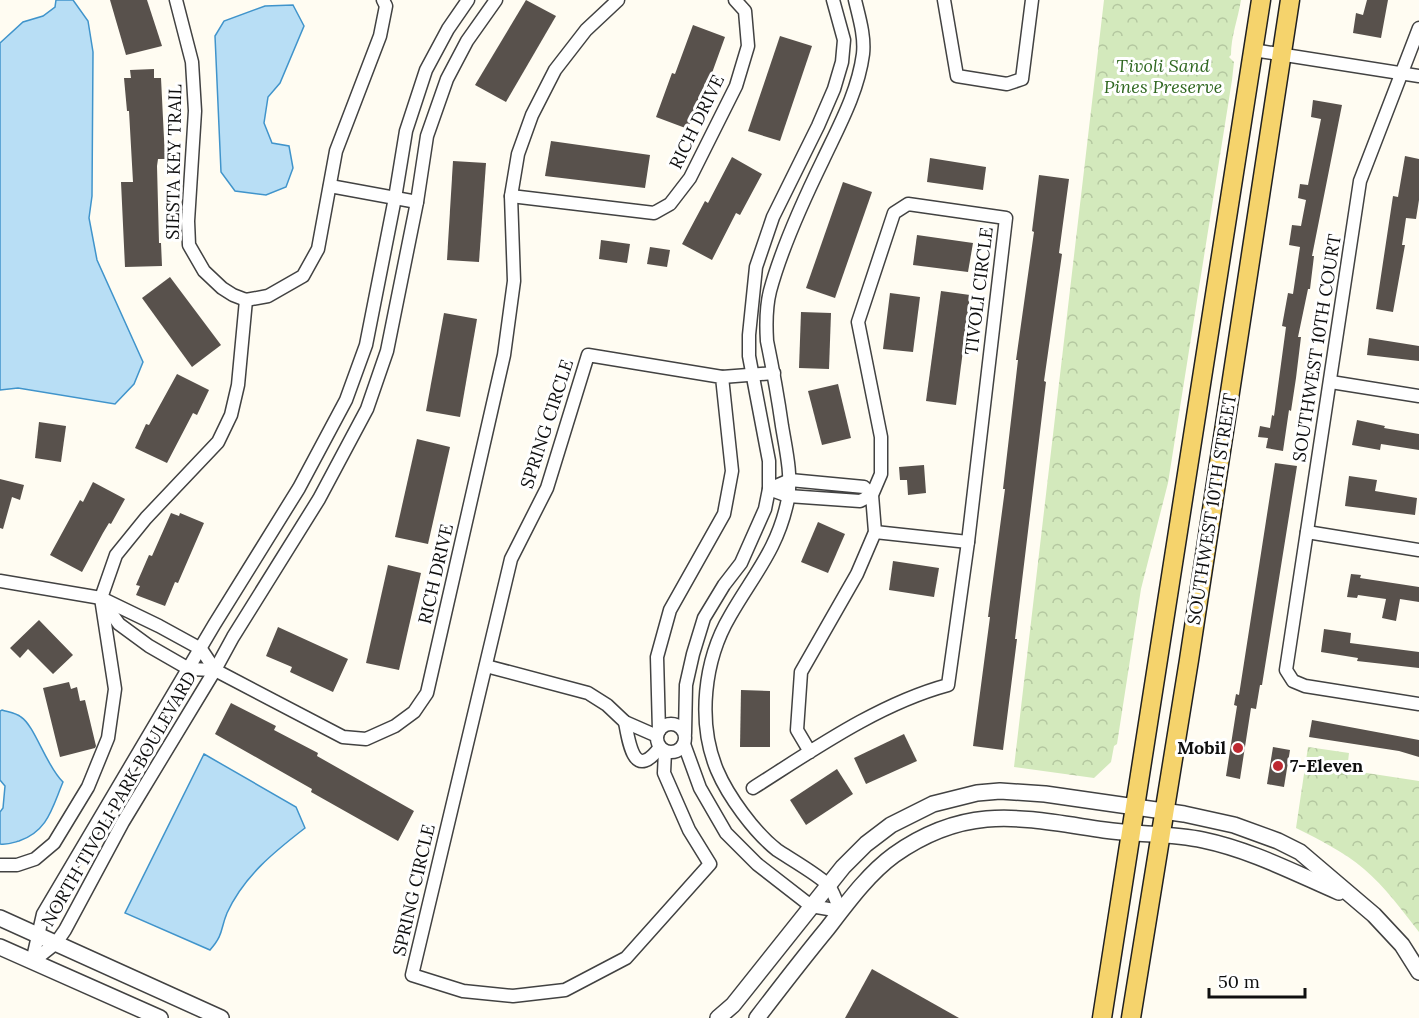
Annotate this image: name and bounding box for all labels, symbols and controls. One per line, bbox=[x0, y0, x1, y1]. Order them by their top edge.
park label: Tivoli Sand Pines Preserve bbox=[1104, 54, 1222, 98]
street label: RICH DRIVE bbox=[664, 71, 729, 173]
street label: SIESTA KEY TRAIL bbox=[161, 83, 186, 240]
street label: TIVOLI CIRCLE bbox=[959, 226, 998, 356]
street label: SOUTHWEST 10TH COURT bbox=[1287, 232, 1346, 463]
street label: SPRING CIRCLE bbox=[515, 356, 578, 491]
street label: SOUTHWEST 10TH STREET bbox=[1182, 391, 1241, 626]
street label: RICH DRIVE bbox=[413, 522, 458, 626]
street label: NORTH TIVOLI PARK BOULEVARD bbox=[36, 667, 201, 931]
place label: Mobil bbox=[1177, 736, 1226, 759]
marker: Mobil bbox=[1231, 741, 1245, 755]
place label: 7-Eleven bbox=[1290, 754, 1364, 777]
marker: 7-Eleven bbox=[1271, 759, 1285, 773]
street label: SPRING CIRCLE bbox=[387, 822, 440, 958]
scale bar bbox=[1209, 961, 1305, 999]
text: 50 m bbox=[1218, 970, 1260, 993]

